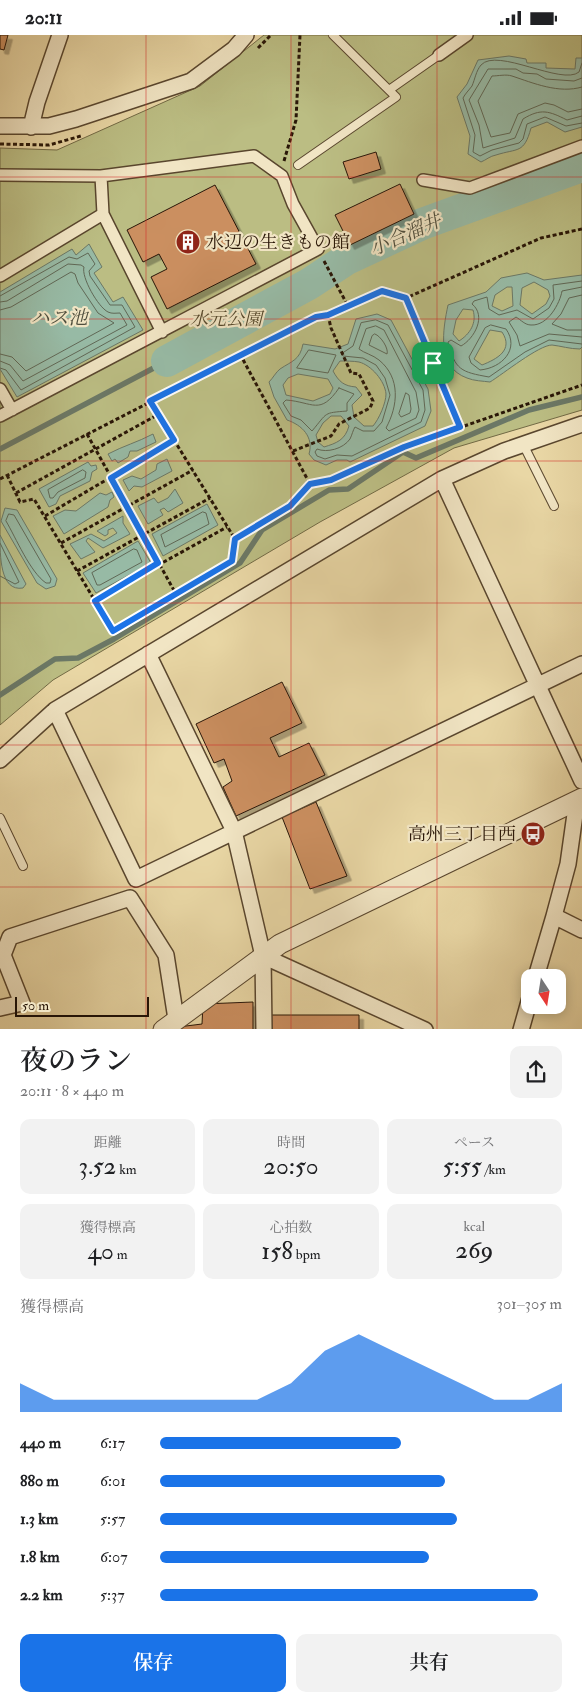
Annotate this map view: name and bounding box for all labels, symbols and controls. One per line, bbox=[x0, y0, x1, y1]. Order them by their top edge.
text: 20:11 bbox=[25, 6, 63, 30]
water label: 小合溜井 bbox=[366, 208, 447, 261]
building icon: 水辺の生きもの館 bbox=[175, 229, 201, 255]
place label: 水辺の生きもの館 bbox=[206, 231, 350, 254]
water label: ハス池 bbox=[30, 306, 89, 330]
park label: 水元公園 bbox=[190, 308, 265, 331]
pin bbox=[412, 342, 454, 384]
icon: arrive bbox=[419, 349, 447, 377]
bus stop icon: 高州三丁目西 bbox=[520, 821, 546, 847]
place label: 高州三丁目西 bbox=[408, 823, 516, 846]
north arrow bbox=[521, 969, 566, 1014]
map controls bbox=[521, 969, 566, 1014]
scale bar bbox=[15, 994, 149, 1018]
text: 50 m bbox=[22, 997, 49, 1014]
text: 夜のラン bbox=[20, 1044, 132, 1079]
button: share bbox=[510, 1046, 562, 1098]
text: 20:11 · 8 × 440 m bbox=[20, 1081, 124, 1101]
text: 距離 bbox=[94, 1134, 122, 1151]
text: 時間 bbox=[277, 1134, 305, 1151]
text: ペース bbox=[454, 1134, 495, 1151]
text: 3.52 bbox=[79, 1151, 116, 1182]
text: 20:50 bbox=[263, 1151, 319, 1182]
text: 5:55 bbox=[443, 1151, 482, 1182]
text: km bbox=[116, 1161, 137, 1178]
text: /km bbox=[482, 1161, 506, 1178]
text: kcal bbox=[464, 1218, 485, 1235]
text: 獲得標高 bbox=[80, 1219, 136, 1236]
text: 心拍数 bbox=[270, 1219, 312, 1236]
text: 269 bbox=[455, 1235, 493, 1266]
text: 40 bbox=[88, 1236, 114, 1267]
text: 158 bbox=[261, 1236, 293, 1267]
text: m bbox=[114, 1246, 128, 1263]
text: bpm bbox=[293, 1246, 321, 1263]
text: 301–305 m bbox=[497, 1294, 562, 1314]
text: 獲得標高 bbox=[20, 1297, 84, 1317]
text: 440 m bbox=[20, 1433, 61, 1453]
text: 6:17 bbox=[100, 1433, 125, 1453]
text: 880 m bbox=[20, 1471, 59, 1491]
text: 6:01 bbox=[100, 1471, 126, 1491]
text: 1.3 km bbox=[20, 1509, 58, 1529]
text: 5:57 bbox=[100, 1509, 125, 1529]
text: 1.8 km bbox=[20, 1547, 60, 1567]
text: 6:07 bbox=[100, 1547, 128, 1567]
text: 2.2 km bbox=[20, 1585, 63, 1605]
text: 5:37 bbox=[100, 1585, 124, 1605]
button: 保存 bbox=[20, 1634, 286, 1692]
button: 共有 bbox=[296, 1634, 562, 1692]

